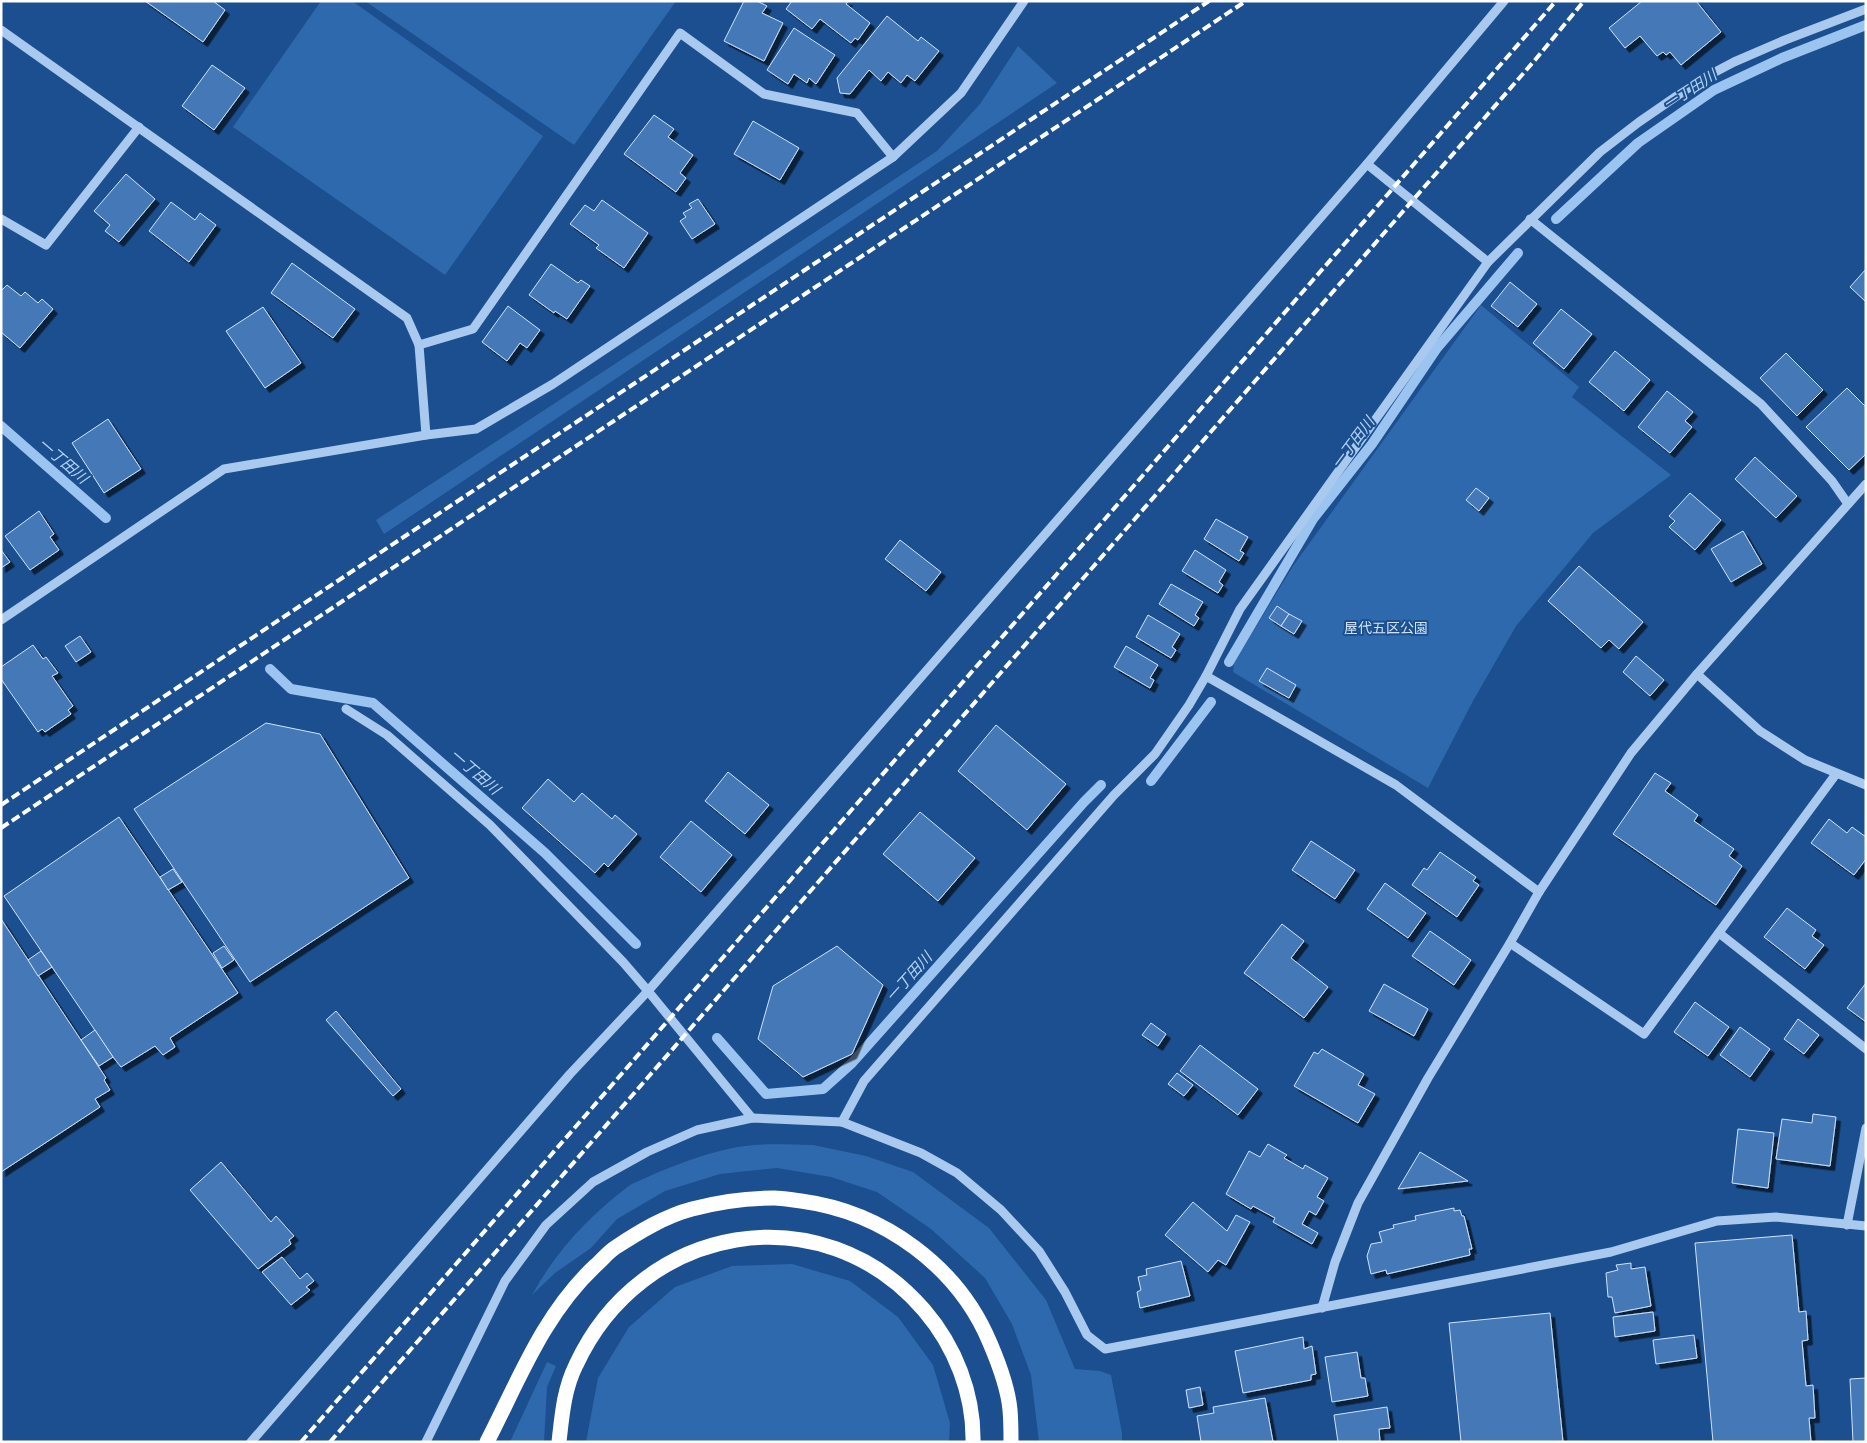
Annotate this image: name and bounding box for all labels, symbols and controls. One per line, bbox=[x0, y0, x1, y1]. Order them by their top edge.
water label: 一丁田川 bbox=[1659, 64, 1722, 115]
water label: 一丁田川 bbox=[1327, 411, 1380, 473]
water label: 一丁田川 bbox=[34, 434, 94, 490]
park label: 屋代五区公園 bbox=[1344, 619, 1428, 637]
water label: 一丁田川 bbox=[446, 745, 506, 801]
water label: 一丁田川 bbox=[881, 947, 938, 1006]

